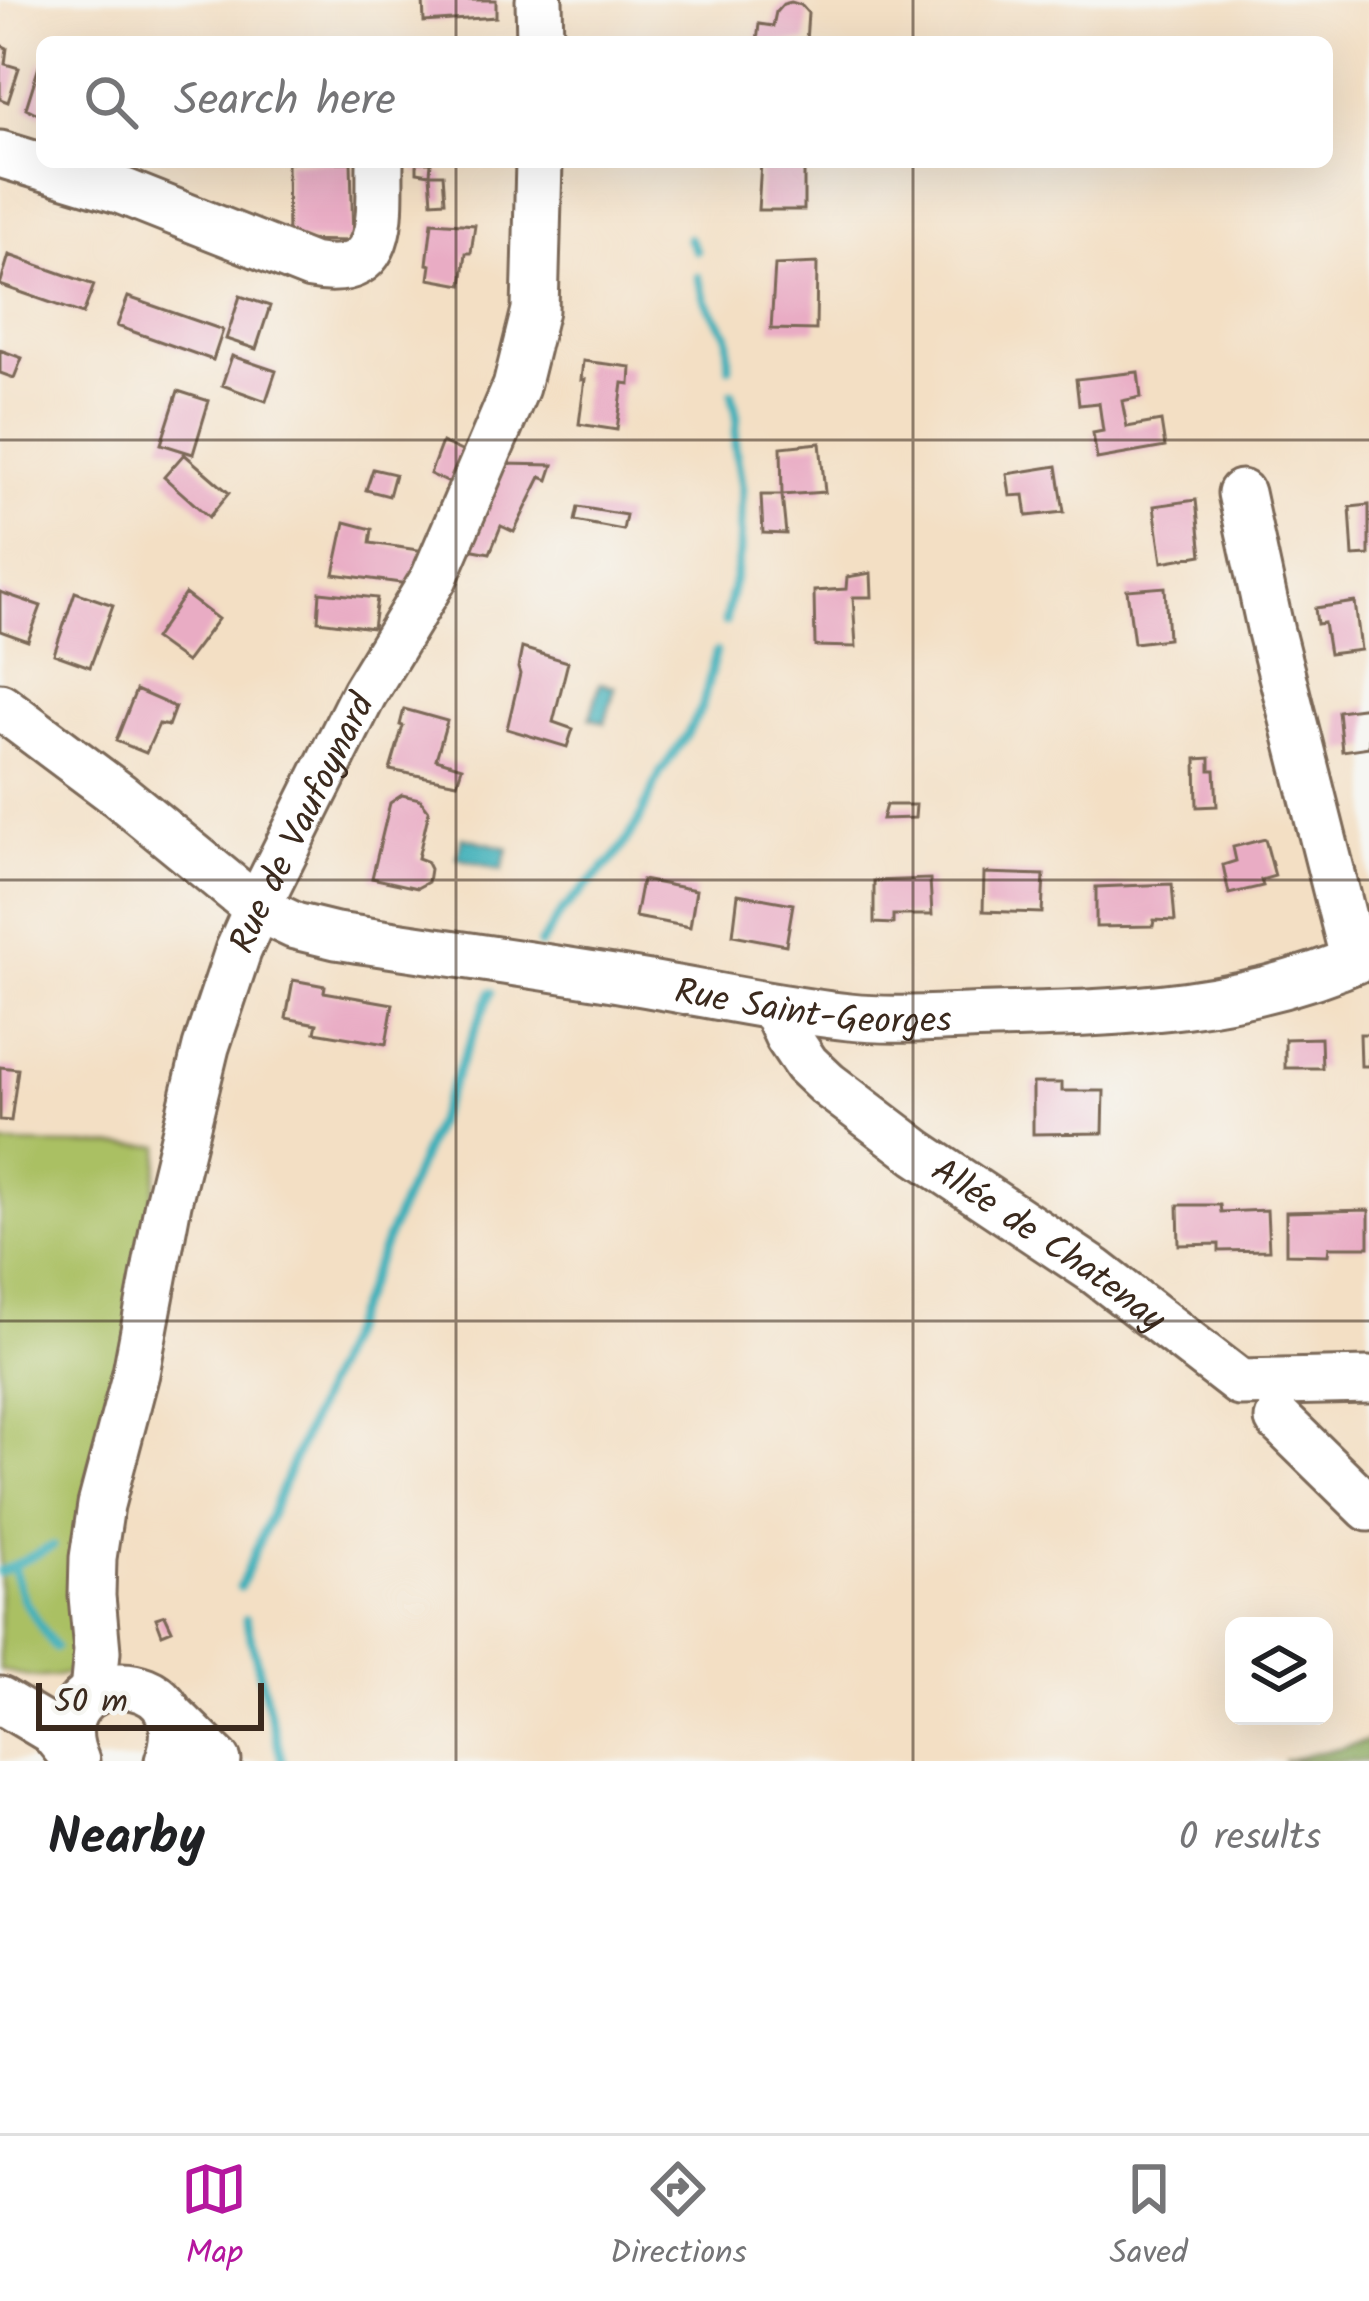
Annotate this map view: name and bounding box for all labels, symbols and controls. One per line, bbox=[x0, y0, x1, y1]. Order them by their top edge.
search box bbox=[36, 36, 1333, 168]
text: Search here bbox=[174, 66, 396, 138]
icon: search bbox=[78, 69, 144, 135]
street label: Rue de Vaufoynard bbox=[215, 683, 392, 963]
street label: Rue Saint-Georges bbox=[670, 964, 953, 1051]
street label: Allée de Chatenay bbox=[918, 1144, 1178, 1349]
map controls bbox=[1225, 1617, 1333, 1725]
button: layers bbox=[1225, 1617, 1333, 1725]
scale bar bbox=[36, 1677, 264, 1730]
text: 50 m bbox=[54, 1677, 128, 1730]
text: Nearby bbox=[48, 1799, 205, 1880]
text: 0 results bbox=[1179, 1808, 1321, 1870]
tab: Map bbox=[181, 2156, 247, 2281]
tab: Directions bbox=[610, 2156, 747, 2281]
tab: Saved bbox=[1109, 2156, 1188, 2281]

